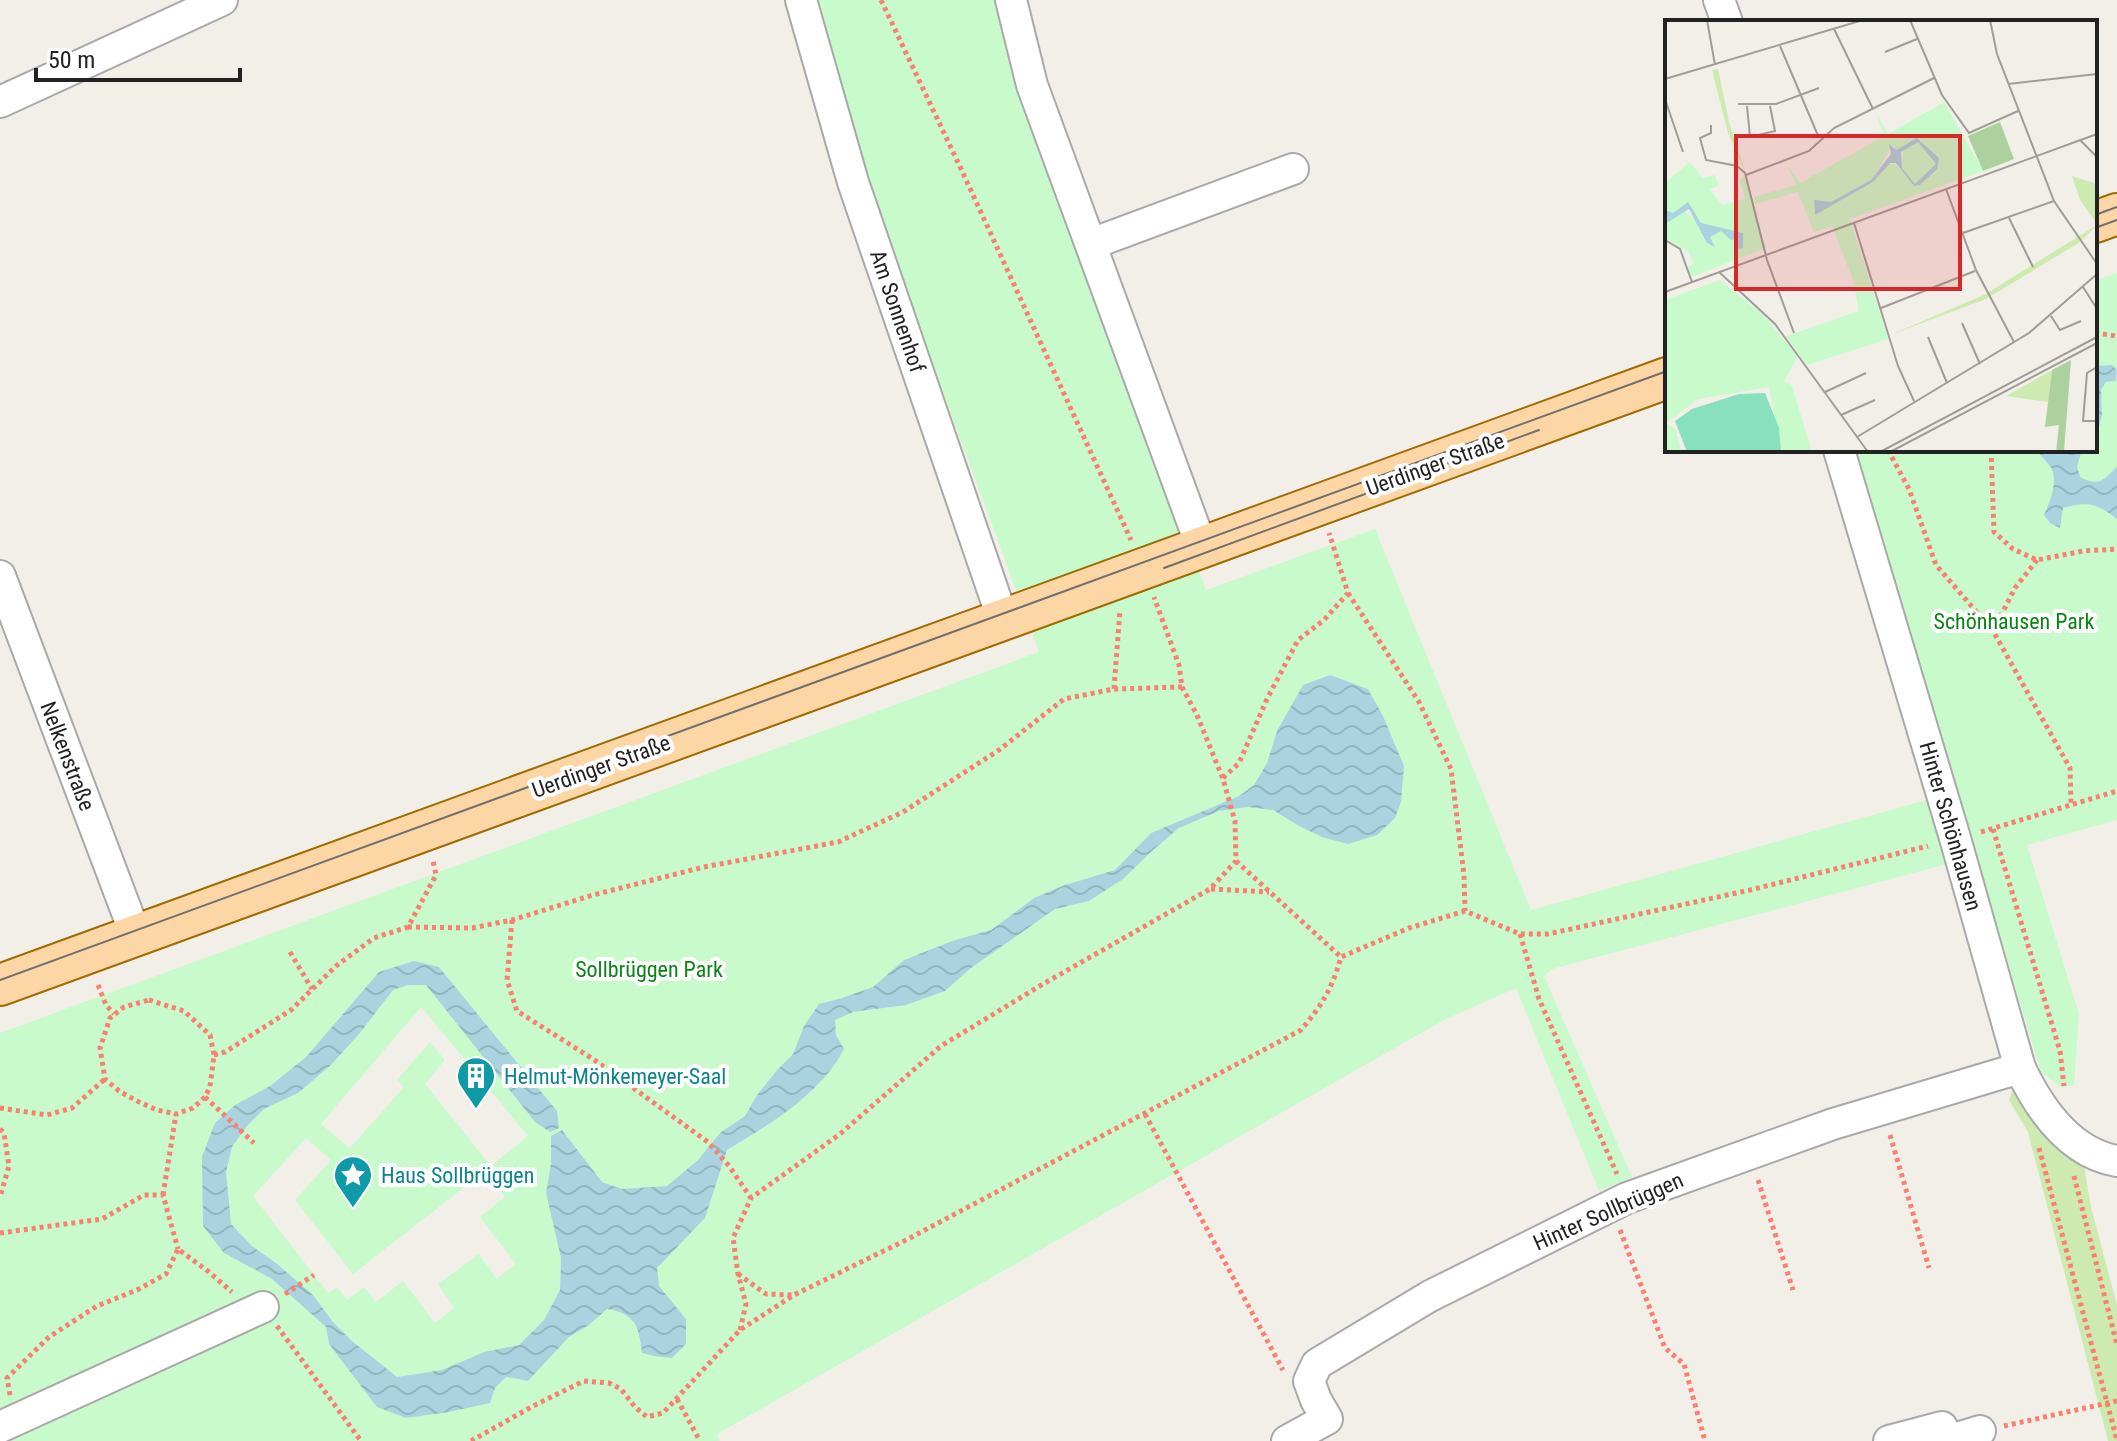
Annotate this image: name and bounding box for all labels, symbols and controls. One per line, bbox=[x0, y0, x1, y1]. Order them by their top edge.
inset map bbox=[1665, 20, 2097, 452]
scale bar bbox=[36, 32, 240, 82]
text: 50 m bbox=[48, 46, 95, 74]
street label: Am Sonnenhof bbox=[865, 247, 930, 376]
street label: Uerdinger Straße bbox=[1363, 428, 1508, 501]
park label: Schönhausen Park bbox=[1934, 609, 2095, 634]
street label: Nelkenstraße bbox=[35, 698, 100, 814]
street label: Uerdinger Straße bbox=[529, 730, 674, 803]
street label: Hinter Schönhausen bbox=[1914, 739, 1987, 914]
park label: Sollbrüggen Park bbox=[575, 957, 723, 982]
building icon: Helmut-Mönkemeyer-Saal bbox=[455, 1055, 497, 1110]
place label: Helmut-Mönkemeyer-Saal bbox=[504, 1064, 726, 1089]
place icon: Haus Sollbrüggen bbox=[332, 1154, 374, 1209]
place label: Haus Sollbrüggen bbox=[381, 1163, 534, 1188]
street label: Hinter Sollbrüggen bbox=[1529, 1167, 1687, 1256]

